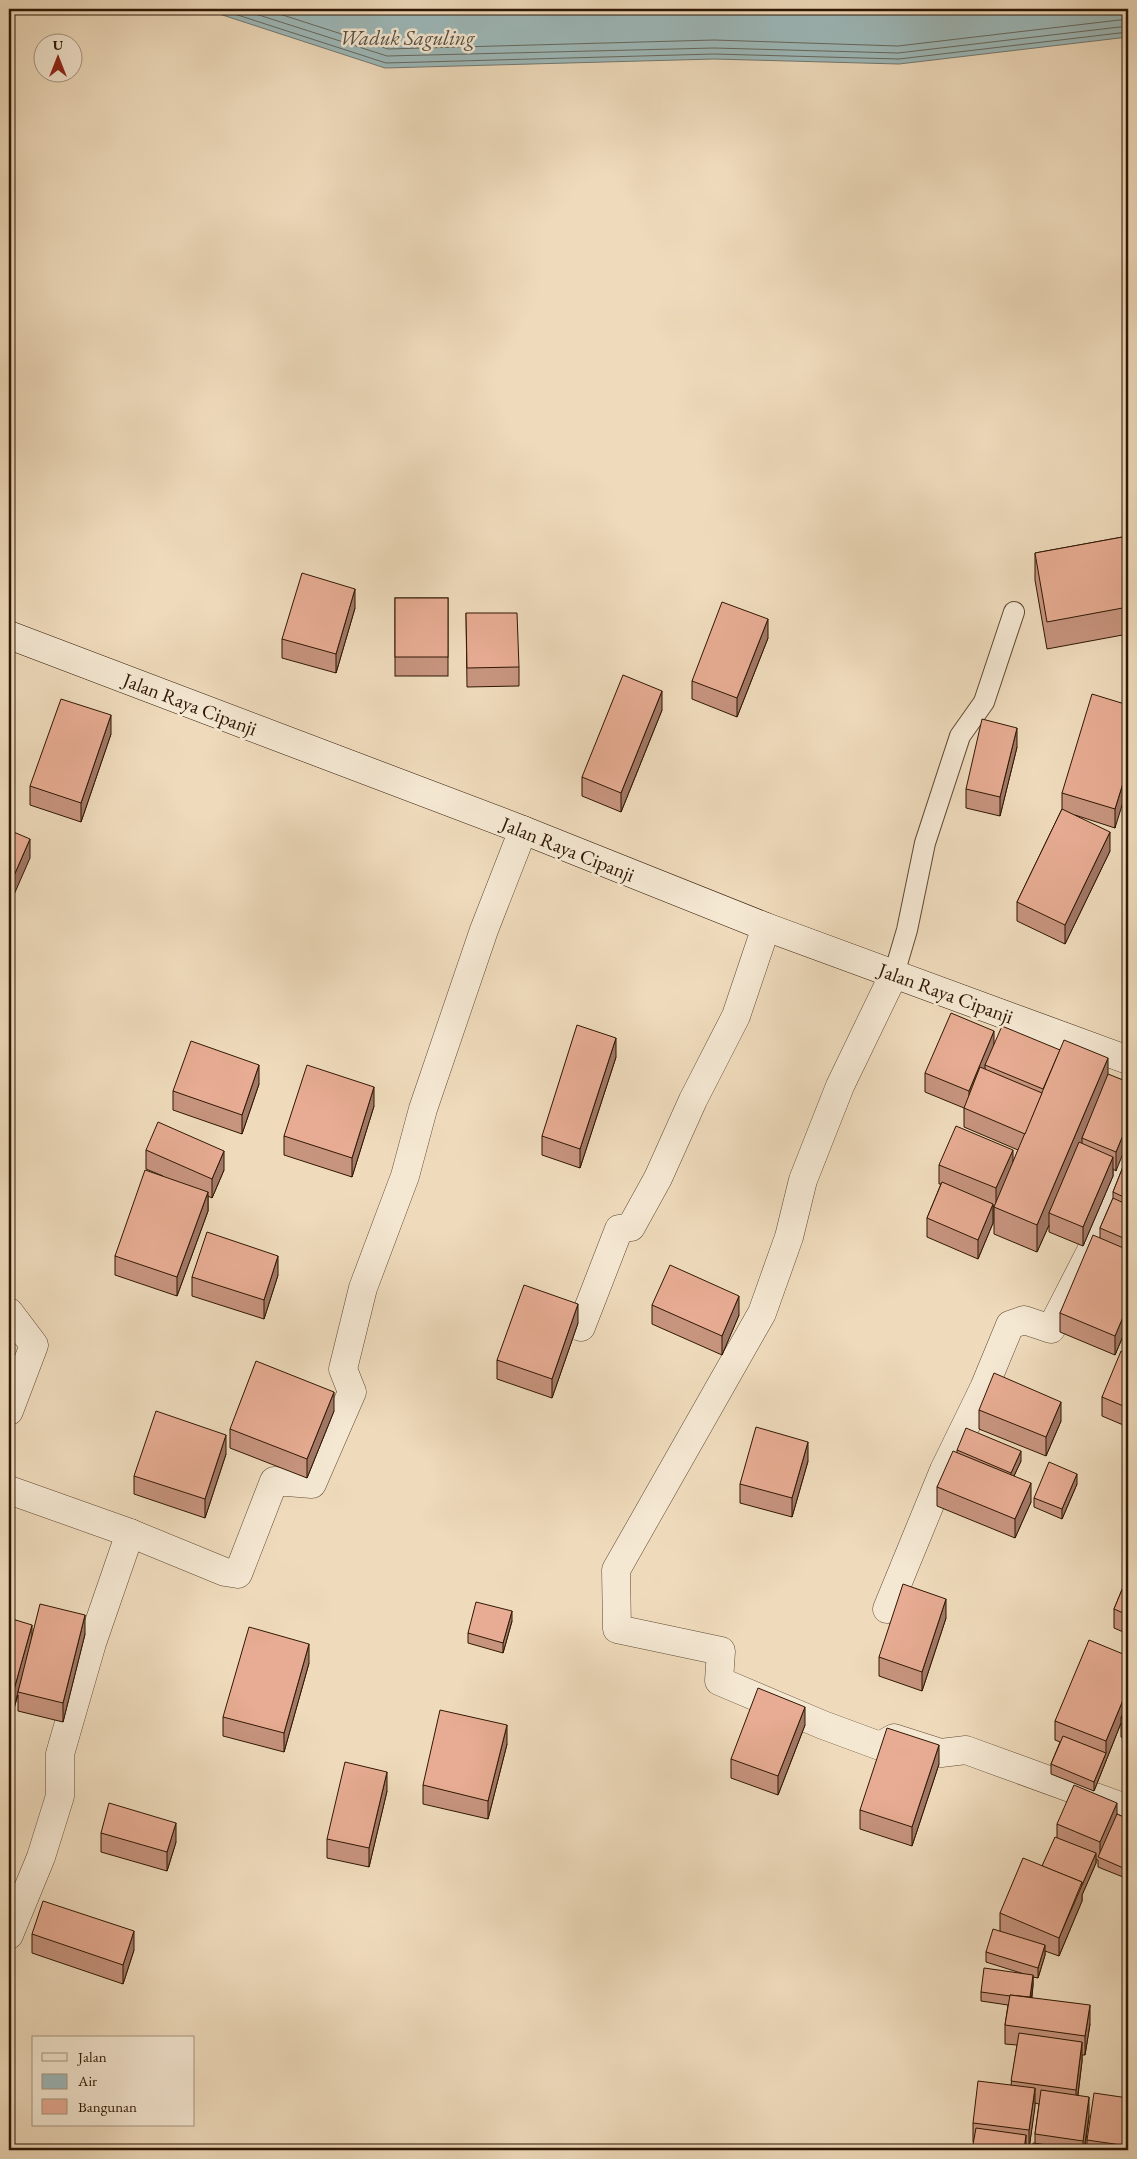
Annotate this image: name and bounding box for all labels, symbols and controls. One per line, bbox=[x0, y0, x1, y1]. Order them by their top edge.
water label: Waduk Saguling bbox=[339, 24, 476, 51]
north arrow bbox=[32, 32, 82, 82]
text: U bbox=[53, 36, 64, 54]
street label: Jalan Raya Cipanji bbox=[117, 666, 261, 742]
street label: Jalan Raya Cipanji bbox=[496, 810, 639, 888]
street label: Jalan Raya Cipanji bbox=[873, 956, 1017, 1029]
legend bbox=[32, 2036, 195, 2126]
text: Jalan bbox=[76, 2047, 107, 2066]
text: Air bbox=[77, 2071, 97, 2090]
text: Bangunan bbox=[78, 2097, 137, 2116]

